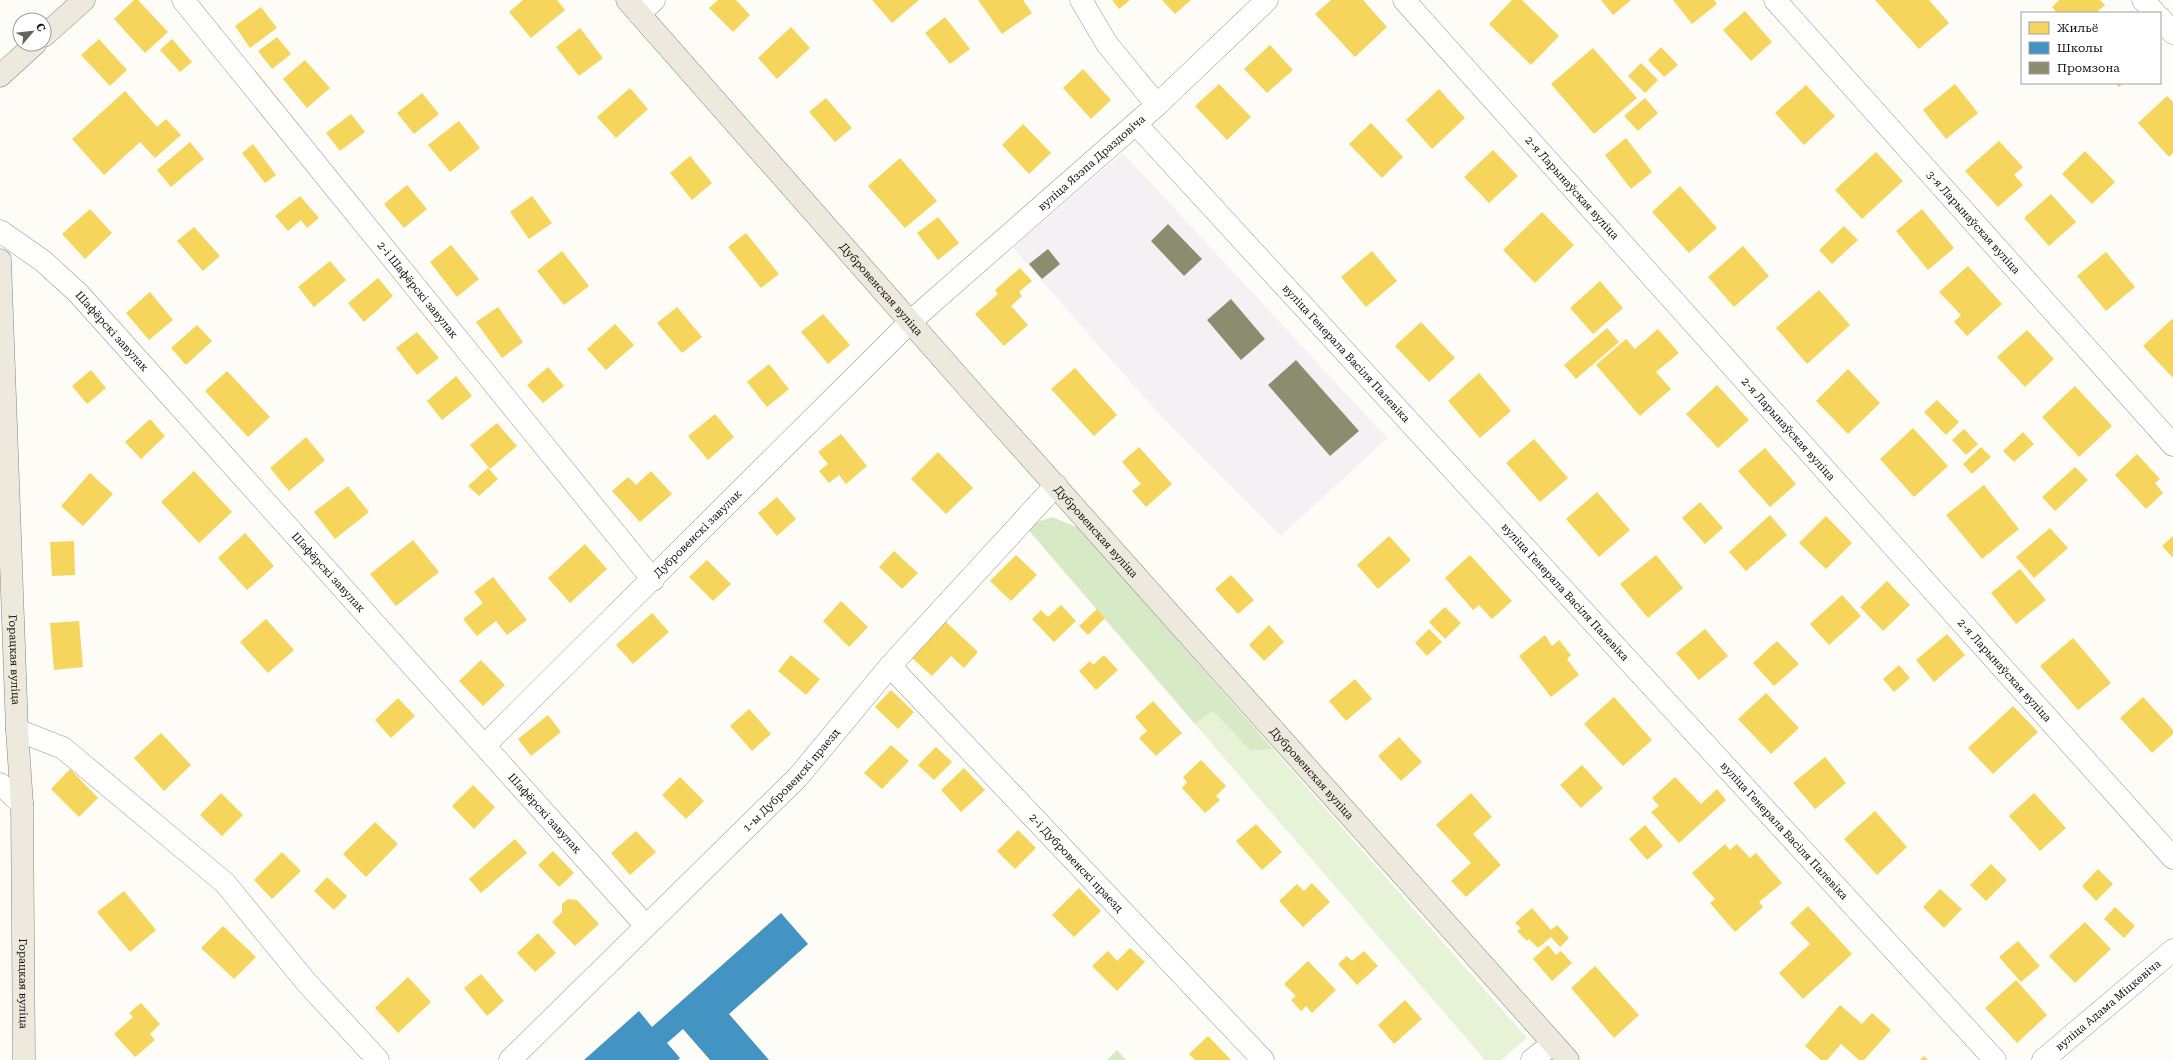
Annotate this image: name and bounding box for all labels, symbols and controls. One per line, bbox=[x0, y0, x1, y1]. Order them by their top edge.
north arrow bbox=[12, 12, 52, 52]
legend bbox=[2021, 12, 2161, 84]
text: С bbox=[33, 21, 48, 34]
text: Жильё bbox=[2057, 21, 2099, 35]
text: Школы bbox=[2057, 41, 2103, 55]
text: Промзона bbox=[2057, 61, 2120, 75]
street label: вуліца Язэпа Драздовіча bbox=[1035, 112, 1148, 213]
street label: 2-я Ларынаўская вуліца bbox=[1523, 134, 1622, 242]
street label: 3-я Ларынаўская вуліца bbox=[1924, 168, 2023, 276]
street label: 2-і Шафёрскі завулак bbox=[375, 239, 461, 341]
street label: Дубровенская вуліца bbox=[837, 240, 926, 338]
street label: вуліца Генерала Васіля Палевіка bbox=[1280, 282, 1413, 425]
street label: Шафёрскі завулак bbox=[73, 288, 151, 374]
street label: 2-я Ларынаўская вуліца bbox=[1739, 375, 1838, 483]
street label: Дубровенская вуліца bbox=[1052, 483, 1141, 580]
street label: Дубровенскі завулак bbox=[651, 487, 744, 580]
street label: вуліца Генерала Васіля Палевіка bbox=[1499, 520, 1632, 663]
street label: Шафёрскі завулак bbox=[289, 529, 368, 615]
street label: Горацкая вуліца bbox=[6, 614, 23, 705]
street label: 2-я Ларынаўская вуліца bbox=[1955, 616, 2054, 724]
street label: Дубровенская вуліца bbox=[1268, 724, 1357, 822]
street label: 1-ы Дубровенскі праезд bbox=[740, 726, 842, 834]
street label: вуліца Генерала Васіля Палевіка bbox=[1718, 759, 1851, 902]
street label: Шафёрскі завулак bbox=[506, 771, 584, 856]
street label: 2-і Дубровенскі праезд bbox=[1027, 811, 1126, 915]
street label: Горацкая вуліца bbox=[17, 938, 30, 1029]
street label: вуліца Адама Міцкевіча bbox=[2053, 957, 2163, 1053]

